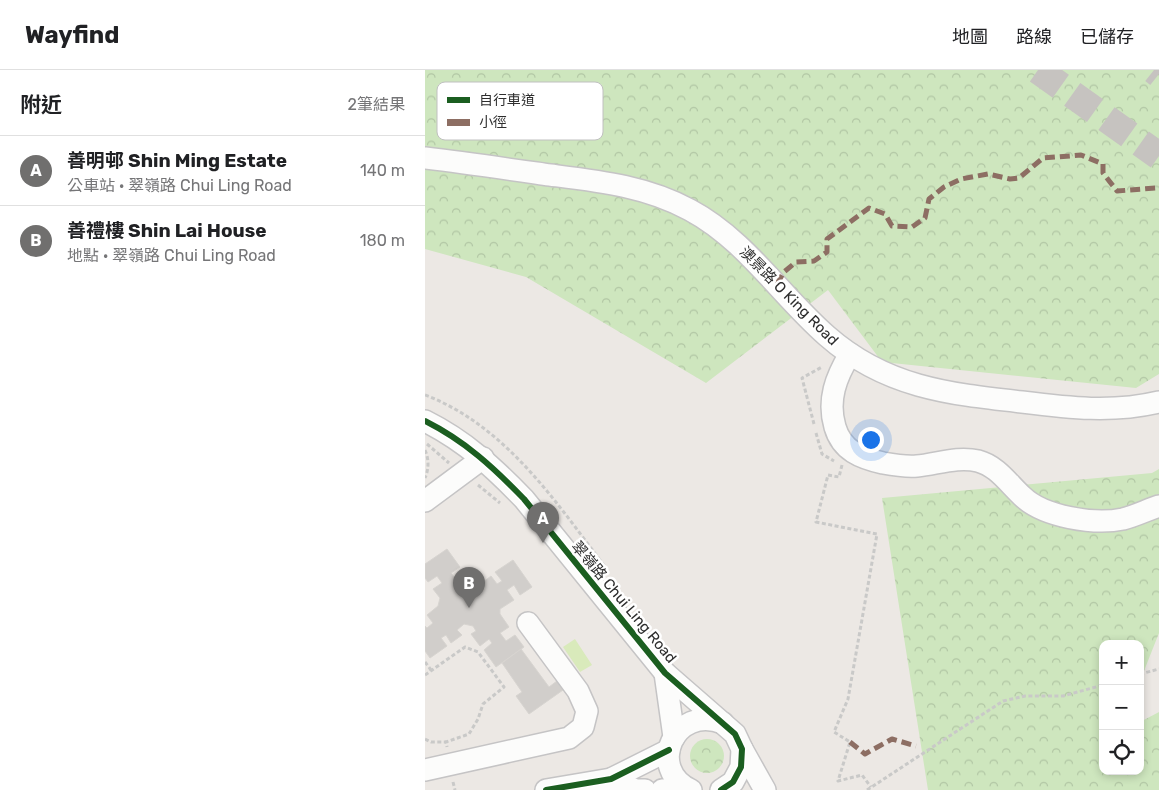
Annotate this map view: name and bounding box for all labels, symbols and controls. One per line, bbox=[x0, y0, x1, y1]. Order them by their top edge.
text: Wayfind bbox=[25, 21, 119, 49]
text: 地圖 bbox=[952, 26, 988, 48]
text: 路線 bbox=[1016, 26, 1052, 48]
text: 已儲存 bbox=[1080, 26, 1134, 48]
legend bbox=[437, 82, 603, 140]
text: 附近 bbox=[20, 92, 62, 117]
text: 自行車道 bbox=[479, 92, 535, 109]
text: 2筆結果 bbox=[348, 95, 405, 114]
text: 小徑 bbox=[479, 114, 507, 131]
text: 善明邨 Shin Ming Estate bbox=[67, 149, 287, 172]
text: A bbox=[30, 161, 42, 180]
text: 140 m bbox=[360, 161, 405, 180]
text: 公車站 · 翠嶺路 Chui Ling Road bbox=[67, 176, 292, 195]
text: 善禮樓 Shin Lai House bbox=[67, 219, 266, 242]
text: B bbox=[30, 231, 42, 250]
text: 180 m bbox=[360, 231, 405, 250]
street label: 澳景路 O King Road bbox=[736, 243, 842, 349]
text: 地點 · 翠嶺路 Chui Ling Road bbox=[67, 246, 276, 265]
your location bbox=[858, 427, 884, 453]
pin: A bbox=[527, 502, 559, 543]
street label: 翠嶺路 Chui Ling Road bbox=[568, 537, 680, 667]
pin: B bbox=[453, 567, 485, 608]
map controls bbox=[1099, 640, 1144, 775]
button: + bbox=[1099, 640, 1144, 685]
button: − bbox=[1099, 685, 1144, 730]
button: locate bbox=[1099, 730, 1144, 775]

